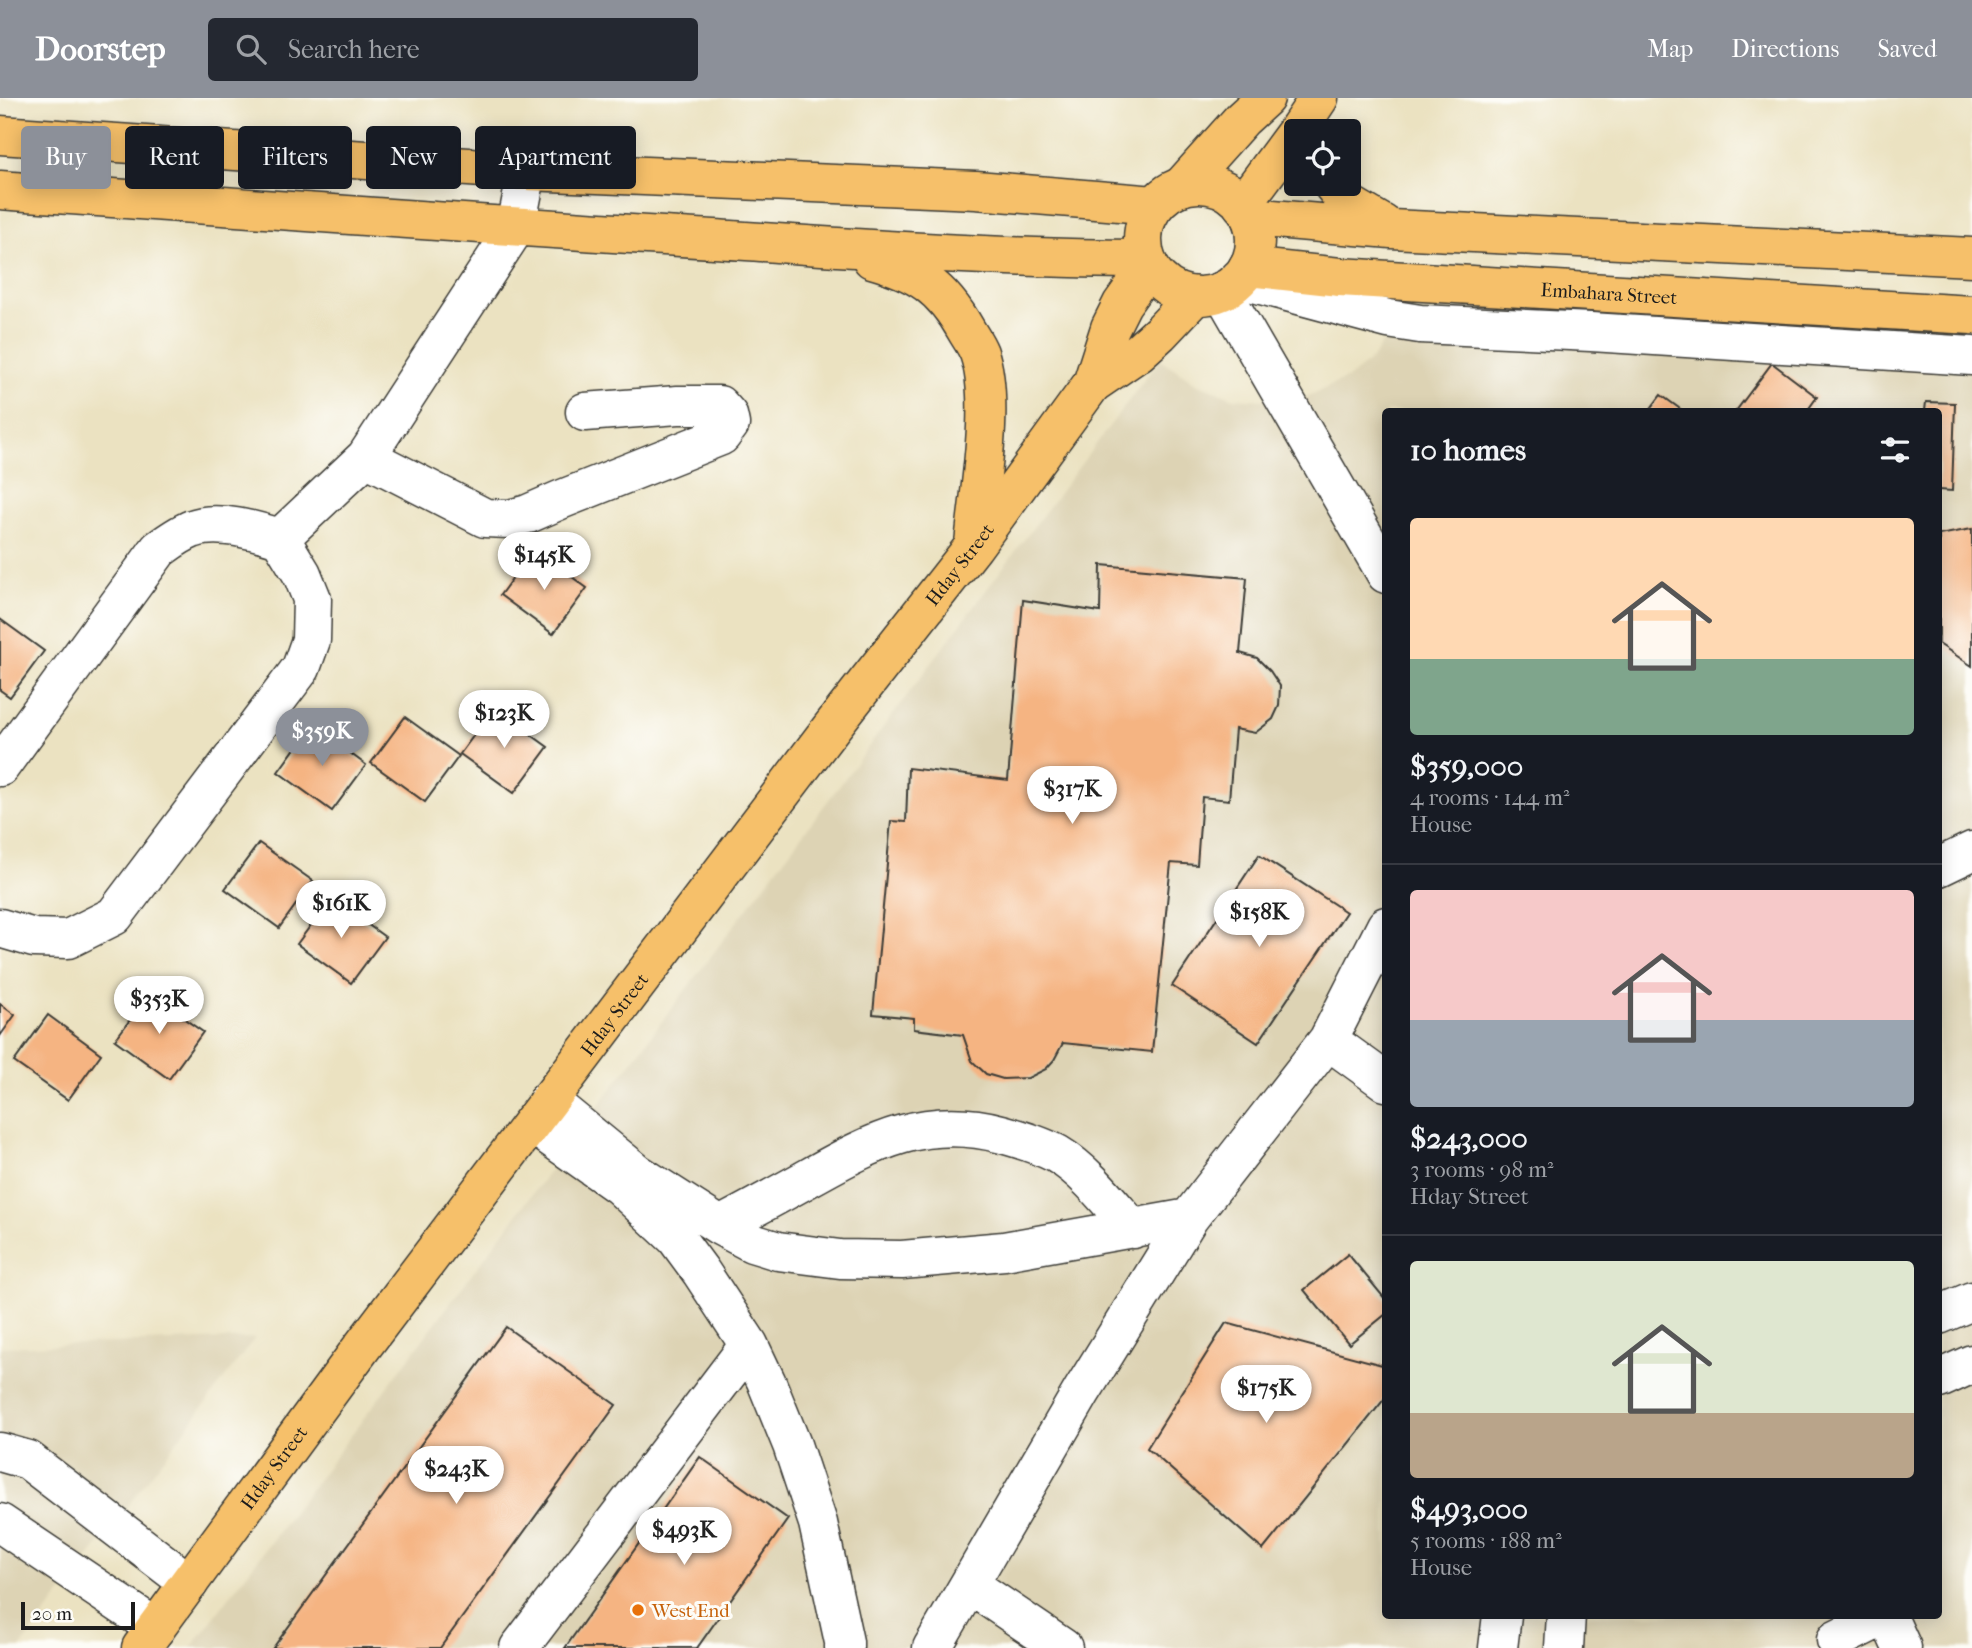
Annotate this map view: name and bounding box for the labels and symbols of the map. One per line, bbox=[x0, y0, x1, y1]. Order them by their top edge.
street label: Embahara Street bbox=[1540, 279, 1678, 309]
street label: Hday Street bbox=[921, 519, 999, 610]
pin: $145K bbox=[495, 532, 593, 592]
pin: $123K bbox=[455, 690, 553, 750]
pin: $359K bbox=[273, 708, 371, 768]
pin: $317K bbox=[1023, 766, 1121, 826]
pin: $161K bbox=[292, 880, 390, 940]
pin: $158K bbox=[1210, 890, 1308, 949]
street label: Hday Street bbox=[577, 969, 653, 1061]
pin: $353K bbox=[110, 976, 208, 1036]
pin: $175K bbox=[1217, 1366, 1315, 1425]
street label: Hday Street bbox=[236, 1422, 312, 1514]
pin: $243K bbox=[407, 1446, 505, 1506]
pin: $493K bbox=[635, 1508, 733, 1567]
scale bar bbox=[21, 1599, 135, 1631]
place label: West End bbox=[651, 1600, 730, 1622]
marker: West End bbox=[630, 1602, 646, 1618]

